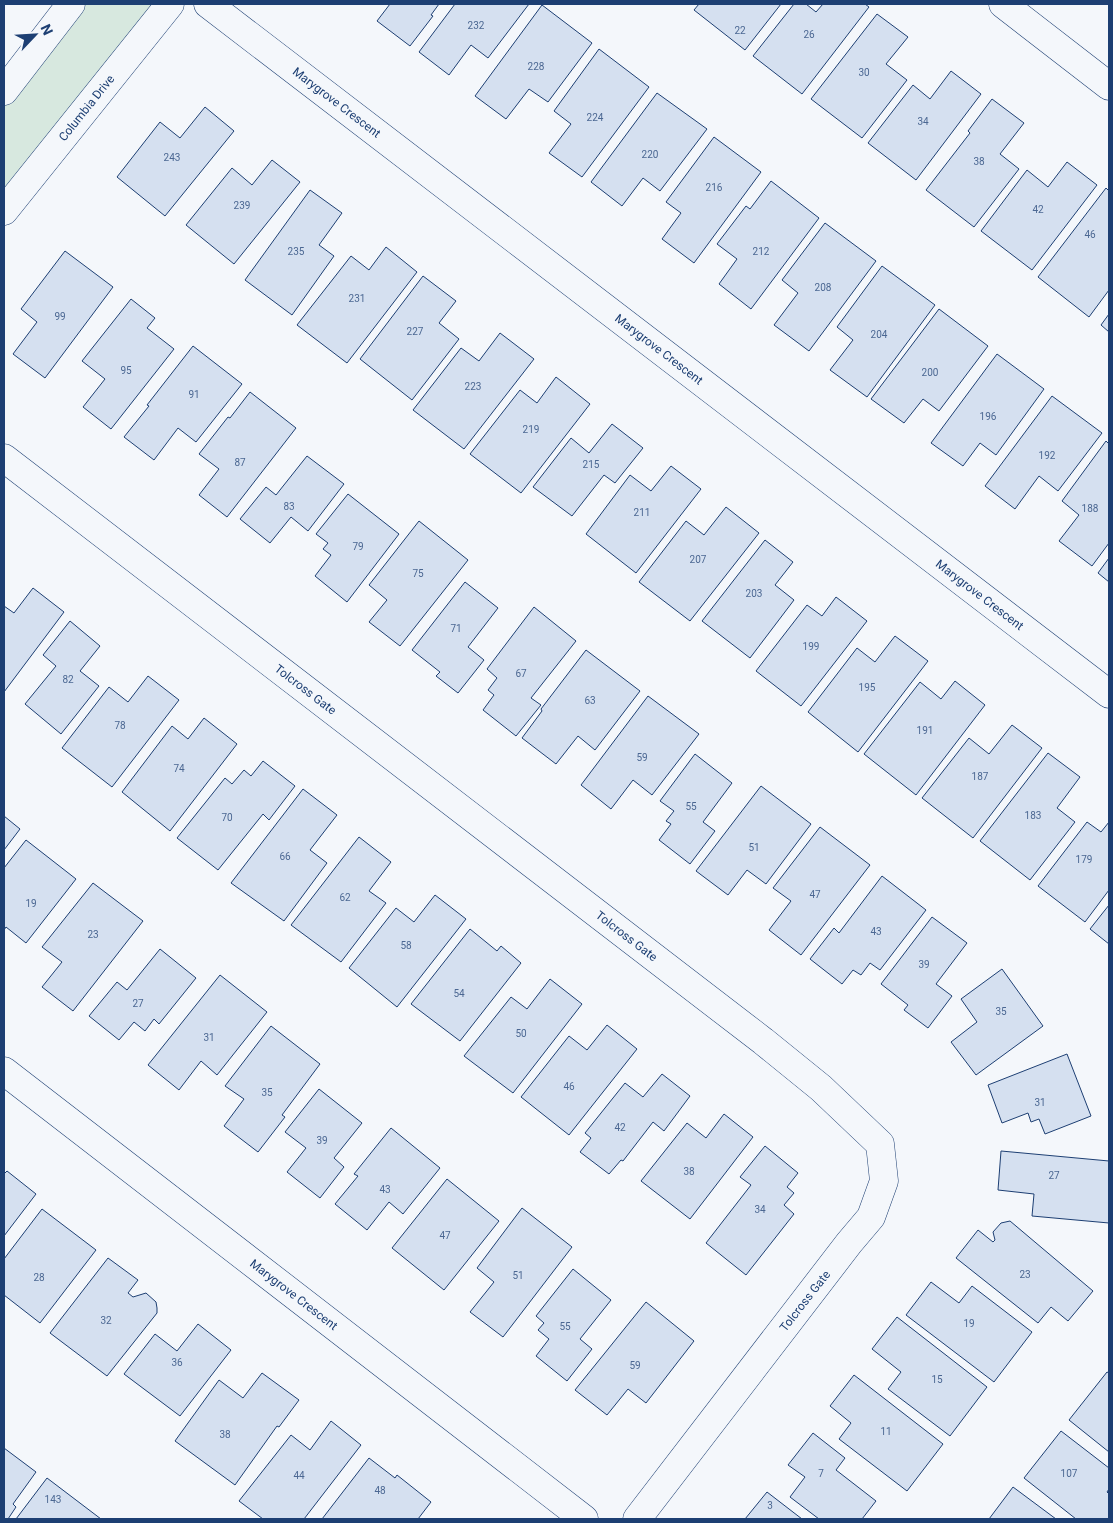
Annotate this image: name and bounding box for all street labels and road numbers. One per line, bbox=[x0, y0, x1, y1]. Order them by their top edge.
street label: Marygrove Crescent bbox=[290, 64, 383, 141]
street label: Columbia Drive bbox=[56, 72, 117, 144]
street label: Marygrove Crescent bbox=[612, 311, 706, 387]
street label: Marygrove Crescent bbox=[933, 557, 1026, 633]
street label: Tolcross Gate bbox=[272, 661, 339, 718]
street label: Tolcross Gate bbox=[593, 908, 660, 964]
street label: Marygrove Crescent bbox=[247, 1256, 340, 1333]
street label: Tolcross Gate bbox=[777, 1268, 833, 1334]

